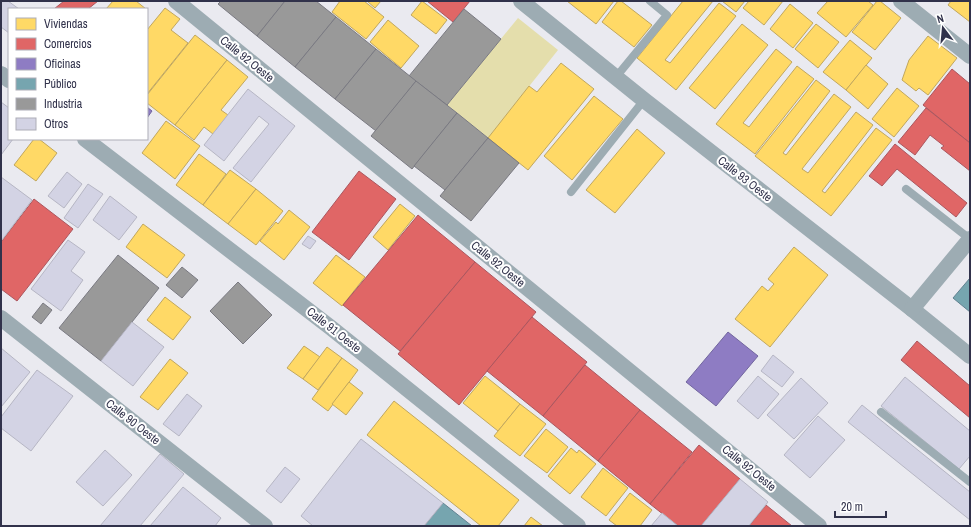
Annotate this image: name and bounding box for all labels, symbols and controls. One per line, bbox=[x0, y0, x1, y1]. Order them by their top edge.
legend bbox=[8, 8, 148, 140]
north arrow bbox=[923, 8, 963, 48]
text: N bbox=[935, 11, 945, 26]
text: Viviendas bbox=[44, 16, 88, 32]
street label: Calle 92 Oeste bbox=[217, 32, 277, 86]
text: Comercios bbox=[44, 36, 92, 52]
text: Oficinas bbox=[44, 56, 81, 72]
text: Público bbox=[44, 76, 77, 92]
text: Industria bbox=[44, 96, 83, 112]
text: Otros bbox=[44, 116, 68, 132]
street label: Calle 93 Oeste bbox=[714, 153, 776, 205]
street label: Calle 92 Oeste bbox=[468, 237, 528, 291]
street label: Calle 91 Oeste bbox=[303, 304, 365, 356]
street label: Calle 90 Oeste bbox=[102, 396, 164, 448]
street label: Calle 92 Oeste bbox=[719, 441, 779, 495]
scale bar bbox=[835, 493, 886, 519]
text: 20 m bbox=[841, 499, 863, 515]

